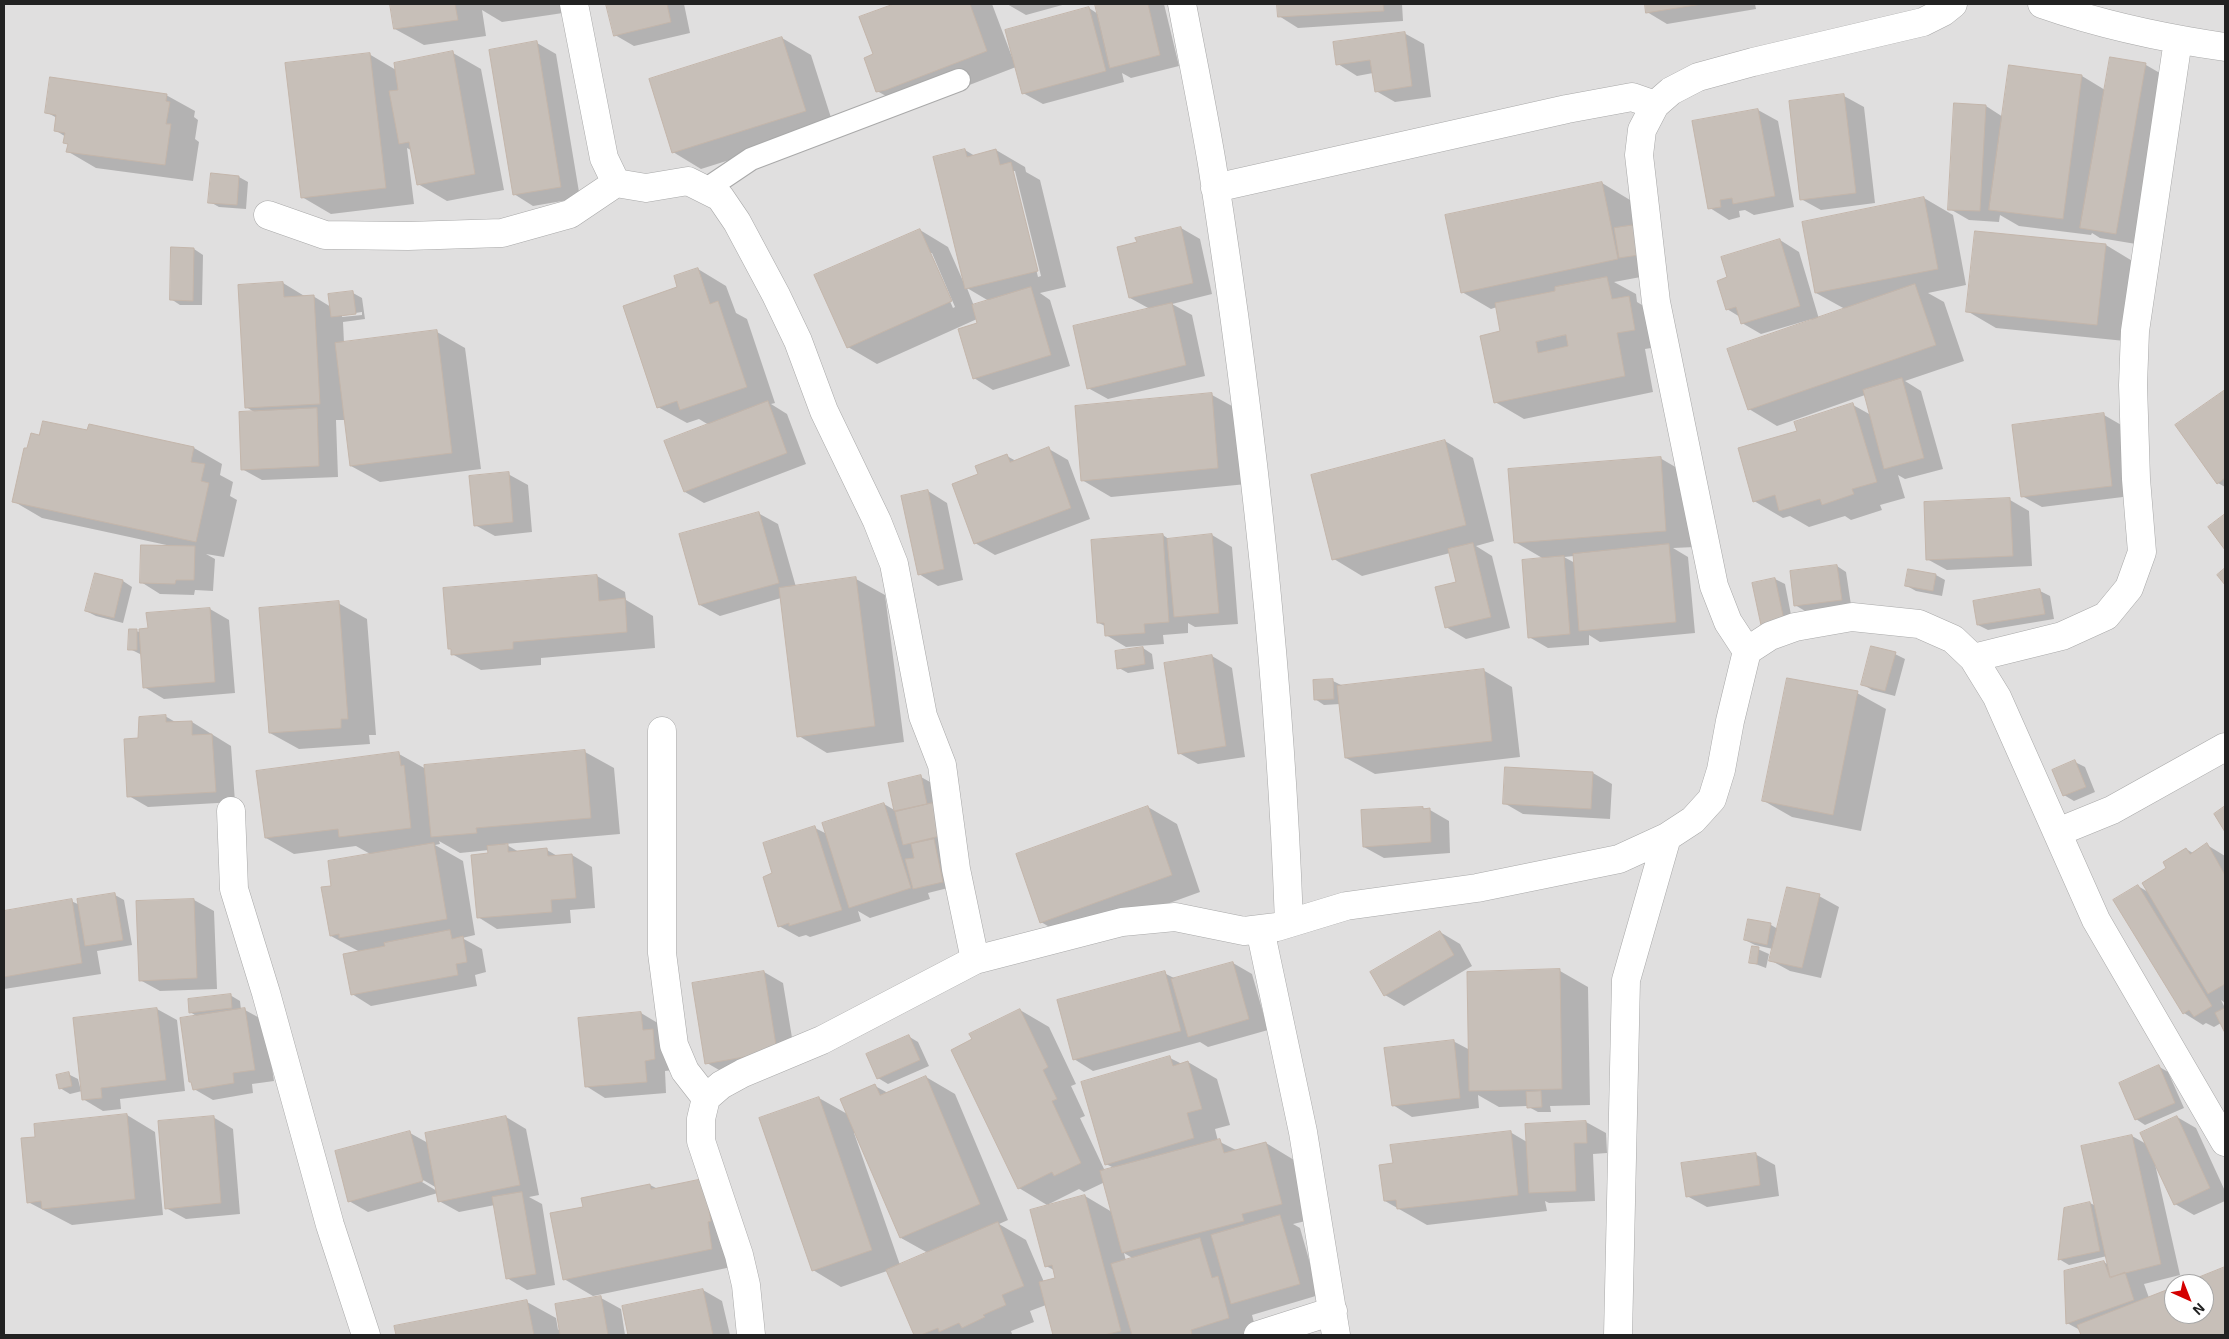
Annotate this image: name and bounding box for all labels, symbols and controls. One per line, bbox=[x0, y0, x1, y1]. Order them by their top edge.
north arrow bbox=[2164, 1274, 2214, 1324]
text: N bbox=[2190, 1300, 2209, 1319]

